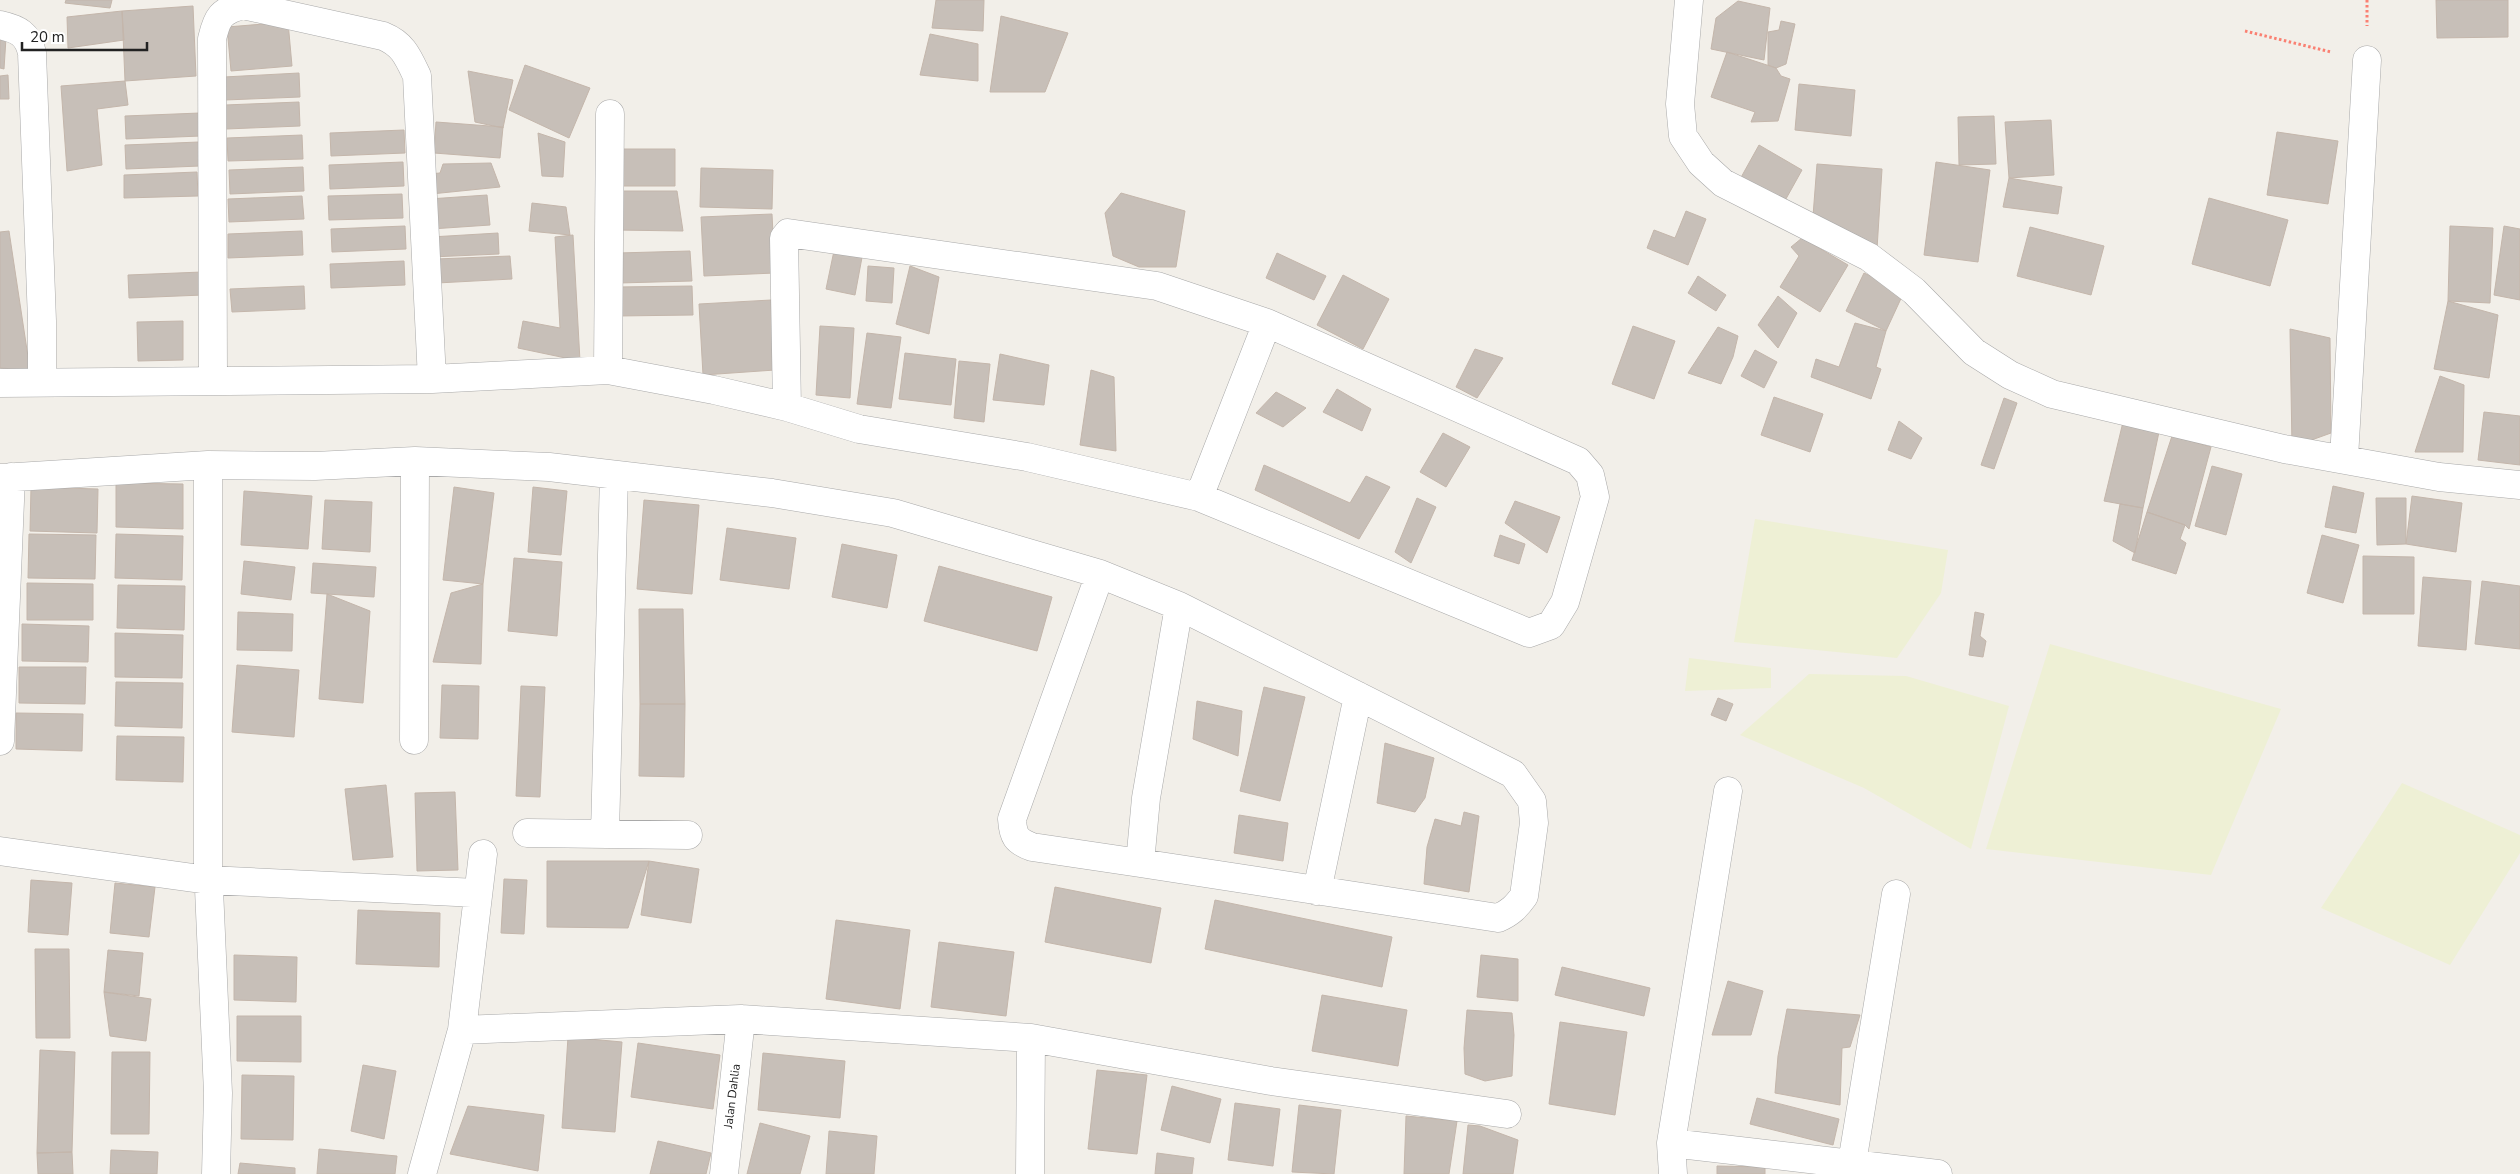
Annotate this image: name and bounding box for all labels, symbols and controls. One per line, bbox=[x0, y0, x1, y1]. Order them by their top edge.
scale bar bbox=[22, 20, 148, 52]
text: 20 m bbox=[30, 27, 65, 47]
street label: Jalan Dahlia bbox=[720, 1063, 744, 1130]

